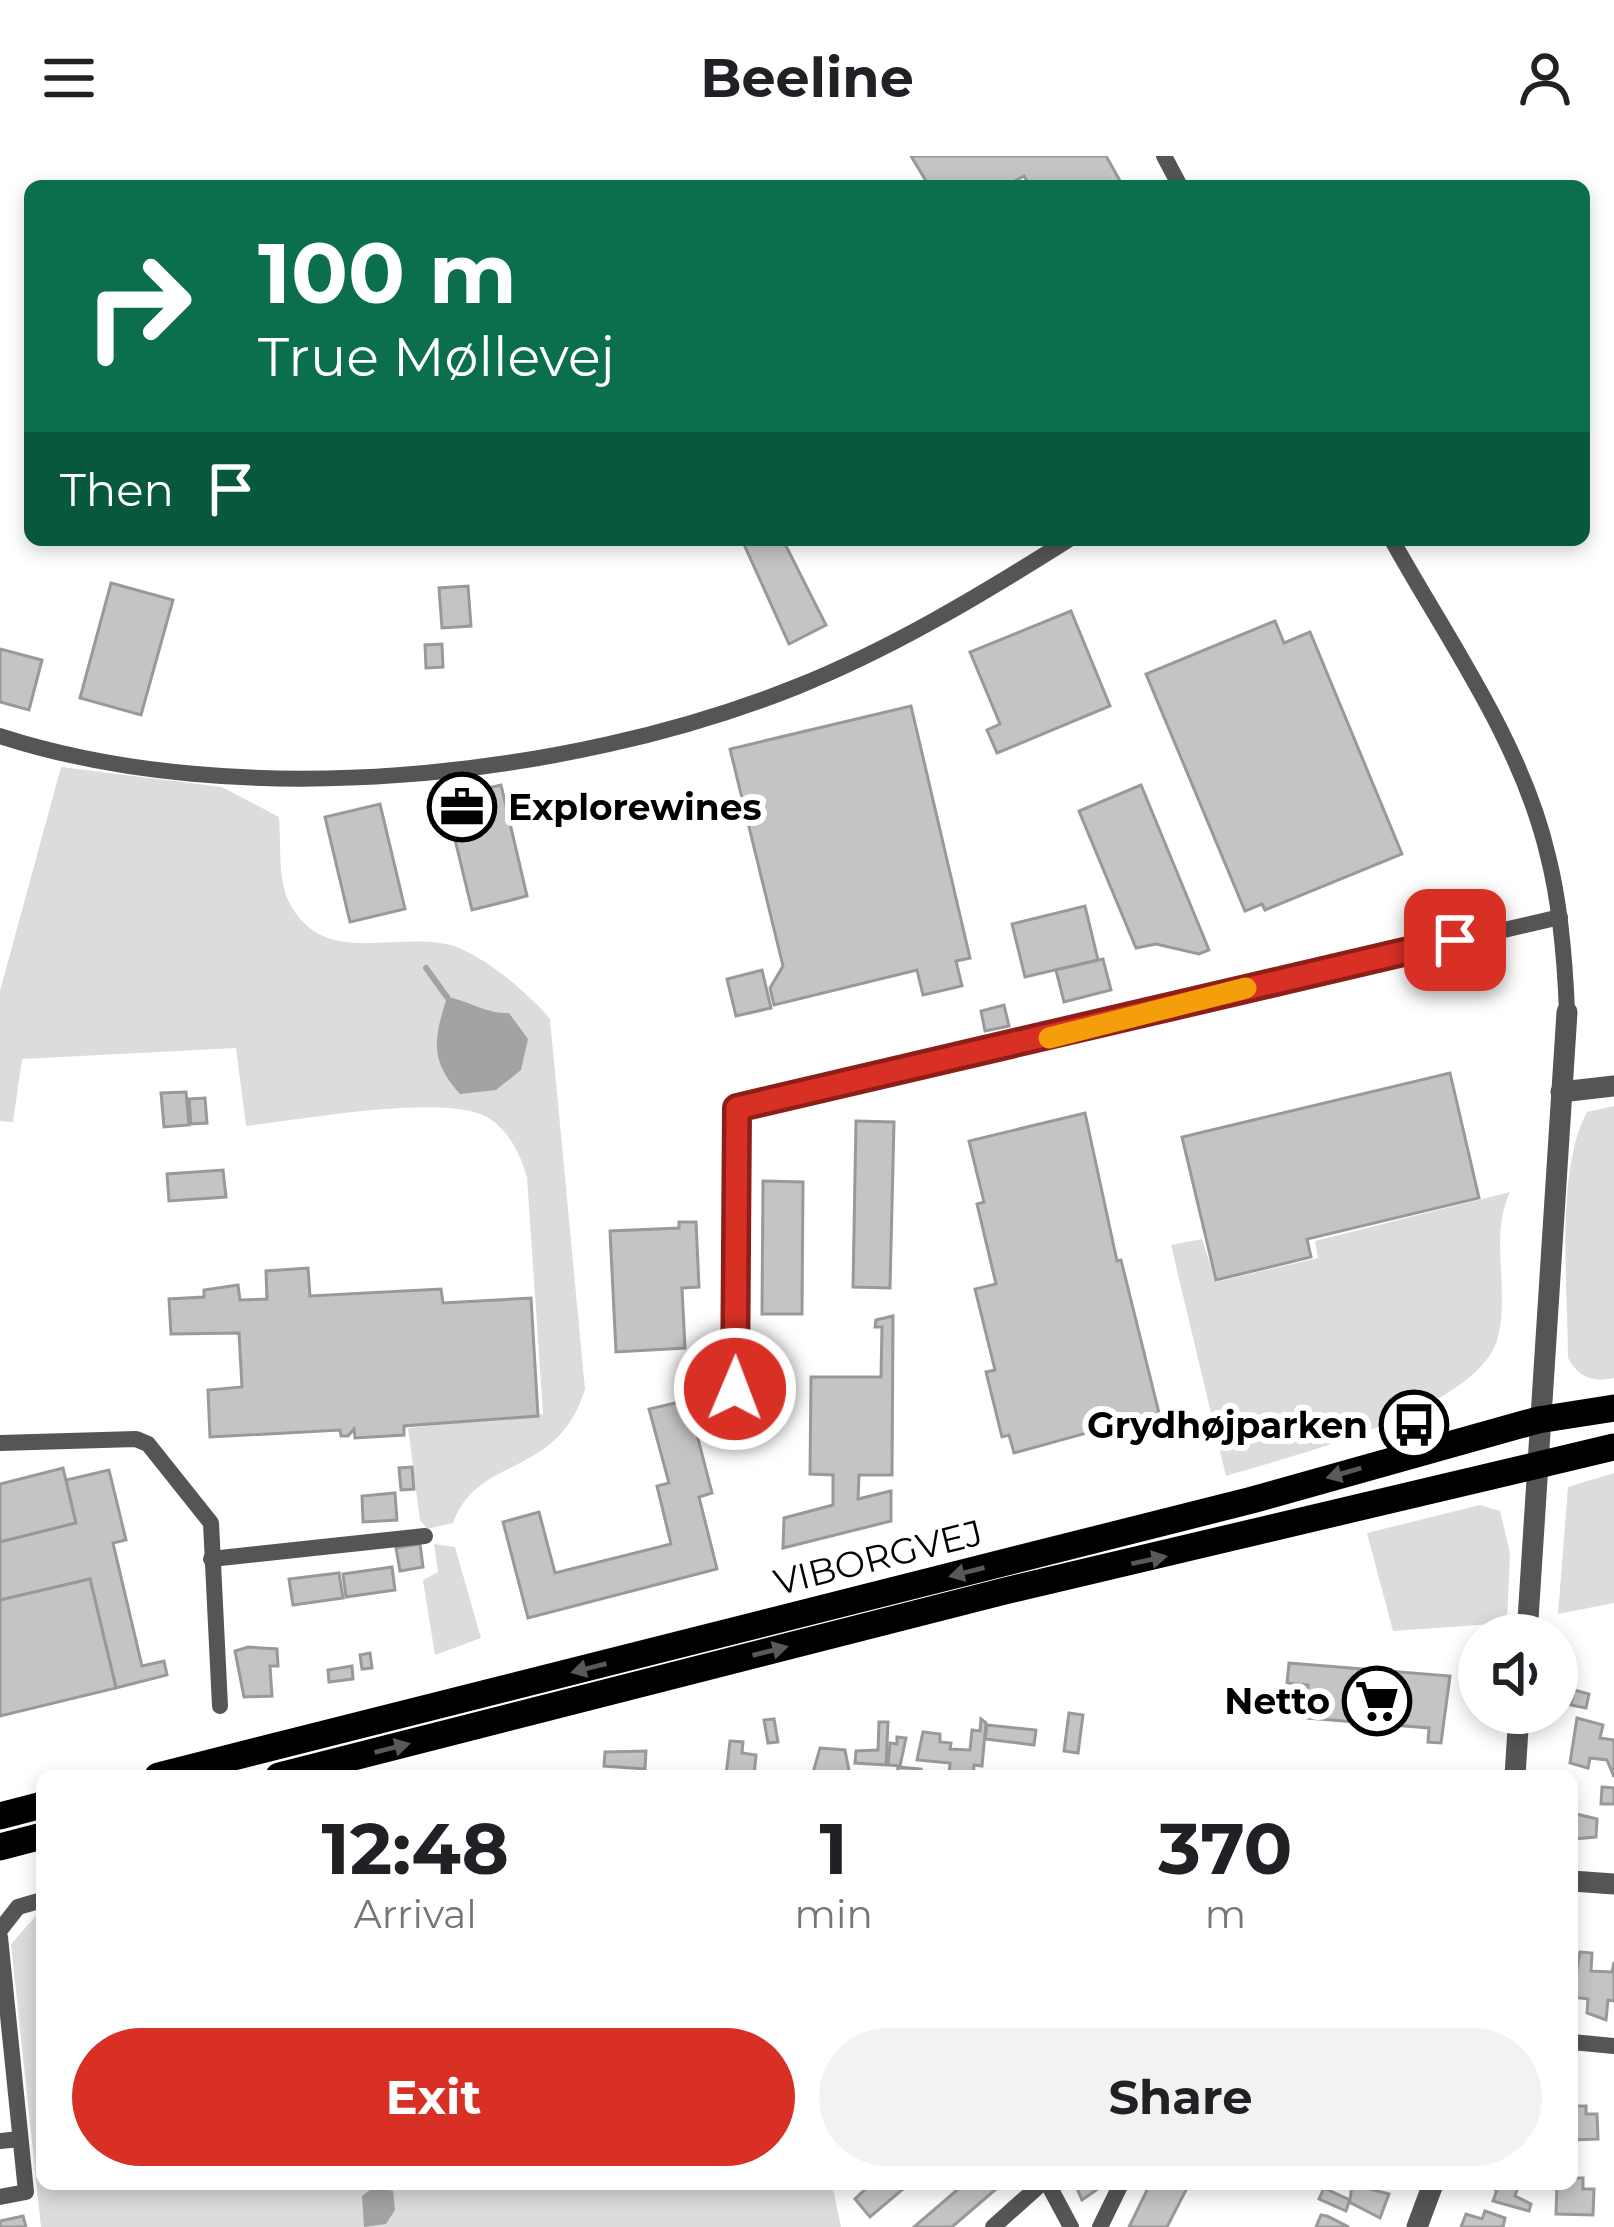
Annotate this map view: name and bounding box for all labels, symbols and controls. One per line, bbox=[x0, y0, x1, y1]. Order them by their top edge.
icon: menu bbox=[36, 45, 102, 111]
text: Beeline bbox=[700, 45, 914, 111]
icon: person bbox=[1512, 45, 1578, 111]
text: 100 m bbox=[258, 222, 517, 324]
icon: right bbox=[60, 228, 216, 384]
text: True Møllevej bbox=[258, 324, 615, 390]
icon: arrive bbox=[198, 456, 264, 522]
text: Then bbox=[60, 462, 174, 517]
office icon: Explorewines bbox=[427, 772, 497, 842]
place label: Explorewines bbox=[508, 785, 762, 829]
pin bbox=[1404, 889, 1506, 991]
icon: arrive bbox=[1422, 907, 1488, 973]
position arrow bbox=[672, 1326, 798, 1452]
bus stop icon: Grydhøjparken bbox=[1379, 1390, 1449, 1460]
place label: Grydhøjparken bbox=[1087, 1403, 1368, 1447]
one-way arrow bbox=[1326, 1465, 1362, 1483]
street label: VIBORGVEJ bbox=[769, 1510, 987, 1604]
one-way arrow bbox=[1131, 1549, 1169, 1568]
one-way arrow bbox=[948, 1563, 985, 1582]
map controls bbox=[1458, 1614, 1578, 1734]
button: sound bbox=[1458, 1614, 1578, 1734]
one-way arrow bbox=[752, 1641, 789, 1660]
one-way arrow bbox=[570, 1659, 607, 1678]
supermarket icon: Netto bbox=[1342, 1666, 1412, 1736]
place label: Netto bbox=[1224, 1679, 1330, 1723]
one-way arrow bbox=[374, 1738, 411, 1757]
text: 12:48 bbox=[322, 1804, 509, 1892]
text: 1 bbox=[820, 1804, 848, 1892]
text: 370 bbox=[1158, 1804, 1292, 1892]
text: Arrival bbox=[354, 1890, 477, 1938]
text: min bbox=[795, 1890, 873, 1938]
text: m bbox=[1205, 1890, 1246, 1938]
button: Exit bbox=[72, 2028, 795, 2166]
button: Share bbox=[819, 2028, 1542, 2166]

